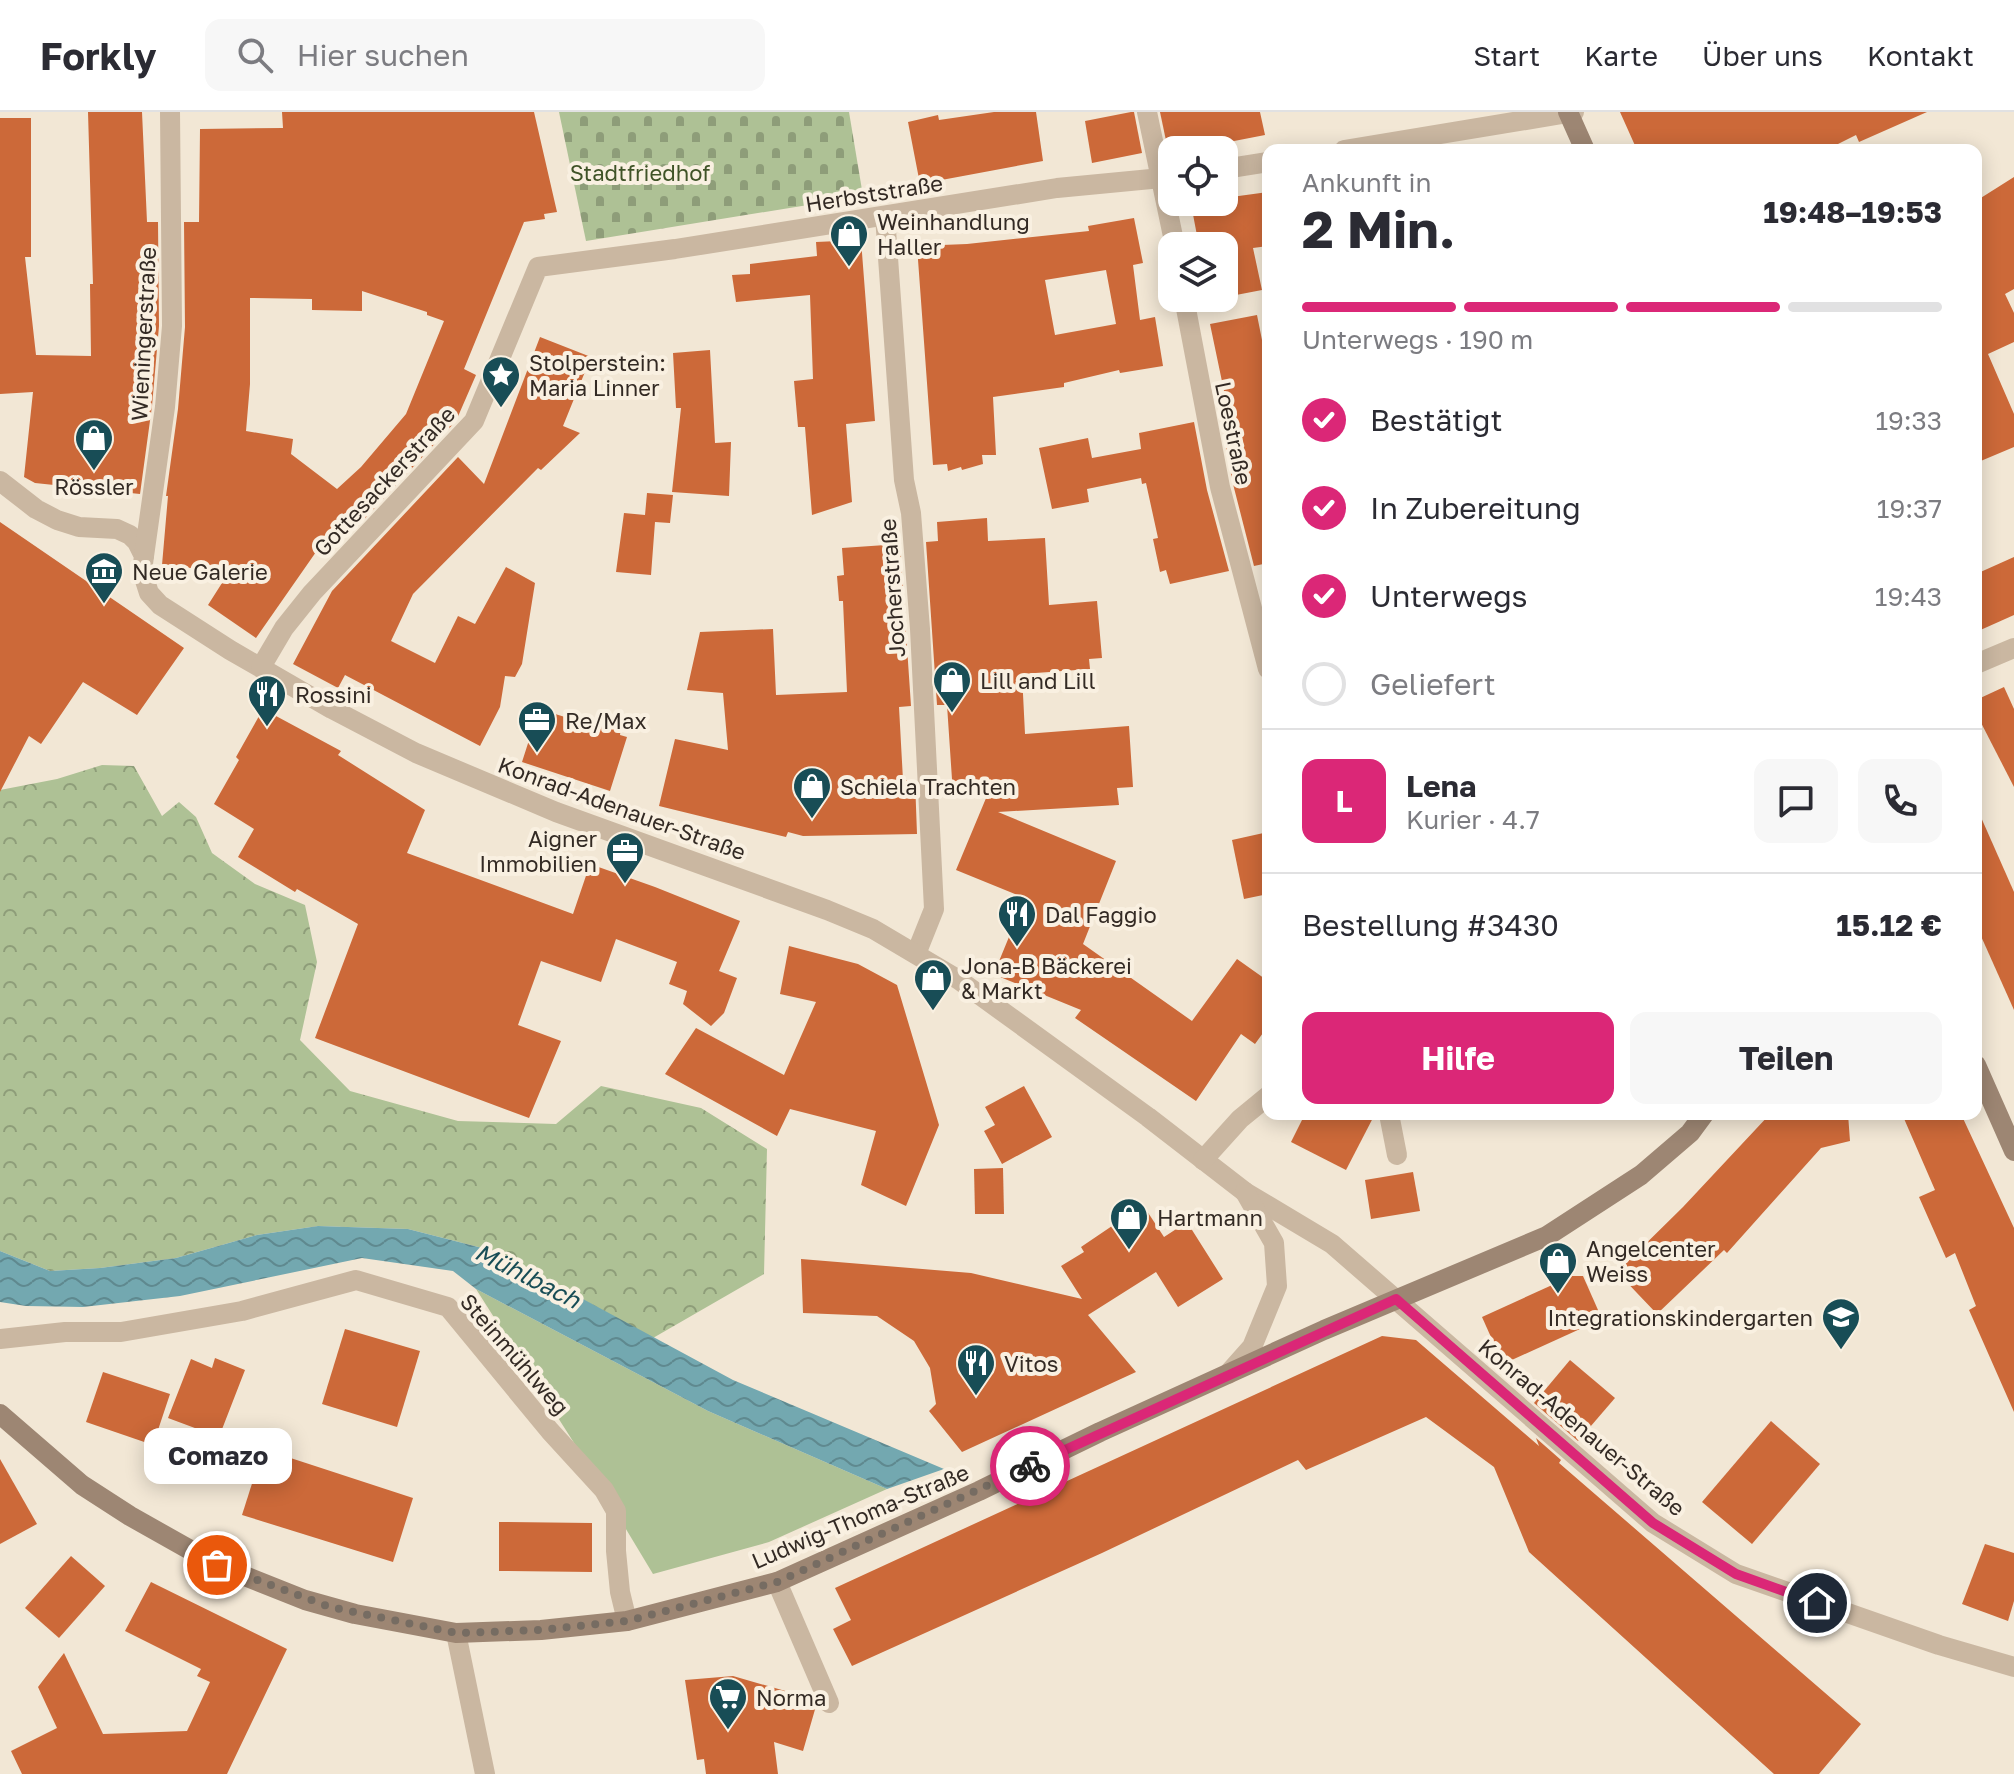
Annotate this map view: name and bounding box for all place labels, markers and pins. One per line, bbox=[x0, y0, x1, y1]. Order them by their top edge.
place label: Weinhandlung Haller bbox=[877, 208, 1030, 260]
shop icon: Weinhandlung Haller bbox=[828, 213, 870, 268]
place label: Stolperstein: Maria Linner bbox=[529, 349, 666, 401]
place icon: Stolperstein: Maria Linner bbox=[480, 354, 522, 409]
shop icon: Rössler bbox=[73, 417, 115, 472]
place label: Rössler bbox=[54, 473, 134, 500]
museum icon: Neue Galerie bbox=[83, 550, 125, 605]
place label: Neue Galerie bbox=[132, 558, 268, 585]
shop icon: Lill and Lill bbox=[931, 659, 973, 714]
place label: Lill and Lill bbox=[980, 667, 1096, 694]
restaurant icon: Rossini bbox=[246, 673, 288, 728]
place label: Rossini bbox=[295, 681, 372, 708]
office icon: Re/Max bbox=[516, 699, 558, 754]
place label: Re/Max bbox=[565, 707, 647, 734]
shop icon: Schiela Trachten bbox=[791, 765, 833, 820]
place label: Schiela Trachten bbox=[840, 773, 1016, 800]
place label: Aigner Immobilien bbox=[479, 825, 597, 877]
office icon: Aigner Immobilien bbox=[604, 830, 646, 885]
restaurant icon: Dal Faggio bbox=[996, 893, 1038, 948]
place label: Dal Faggio bbox=[1045, 901, 1157, 928]
place label: Jona-B Bäckerei & Markt bbox=[961, 952, 1132, 1004]
shop icon: Jona-B Bäckerei & Markt bbox=[912, 957, 954, 1012]
shop icon: Hartmann bbox=[1108, 1196, 1150, 1251]
place label: Hartmann bbox=[1157, 1204, 1263, 1231]
place label: Angelcenter Weiss bbox=[1586, 1235, 1716, 1287]
shop icon: Angelcenter Weiss bbox=[1537, 1240, 1579, 1295]
school or university icon: Integrationskindergarten bbox=[1820, 1296, 1862, 1351]
place label: Integrationskindergarten bbox=[1547, 1304, 1813, 1331]
restaurant icon: Vitos bbox=[955, 1342, 997, 1397]
place label: Vitos bbox=[1004, 1350, 1058, 1377]
callout: Comazo bbox=[143, 1429, 291, 1485]
pin bbox=[183, 1531, 251, 1599]
pin bbox=[1783, 1569, 1851, 1637]
supermarket icon: Norma bbox=[707, 1676, 749, 1731]
place label: Norma bbox=[756, 1684, 826, 1711]

